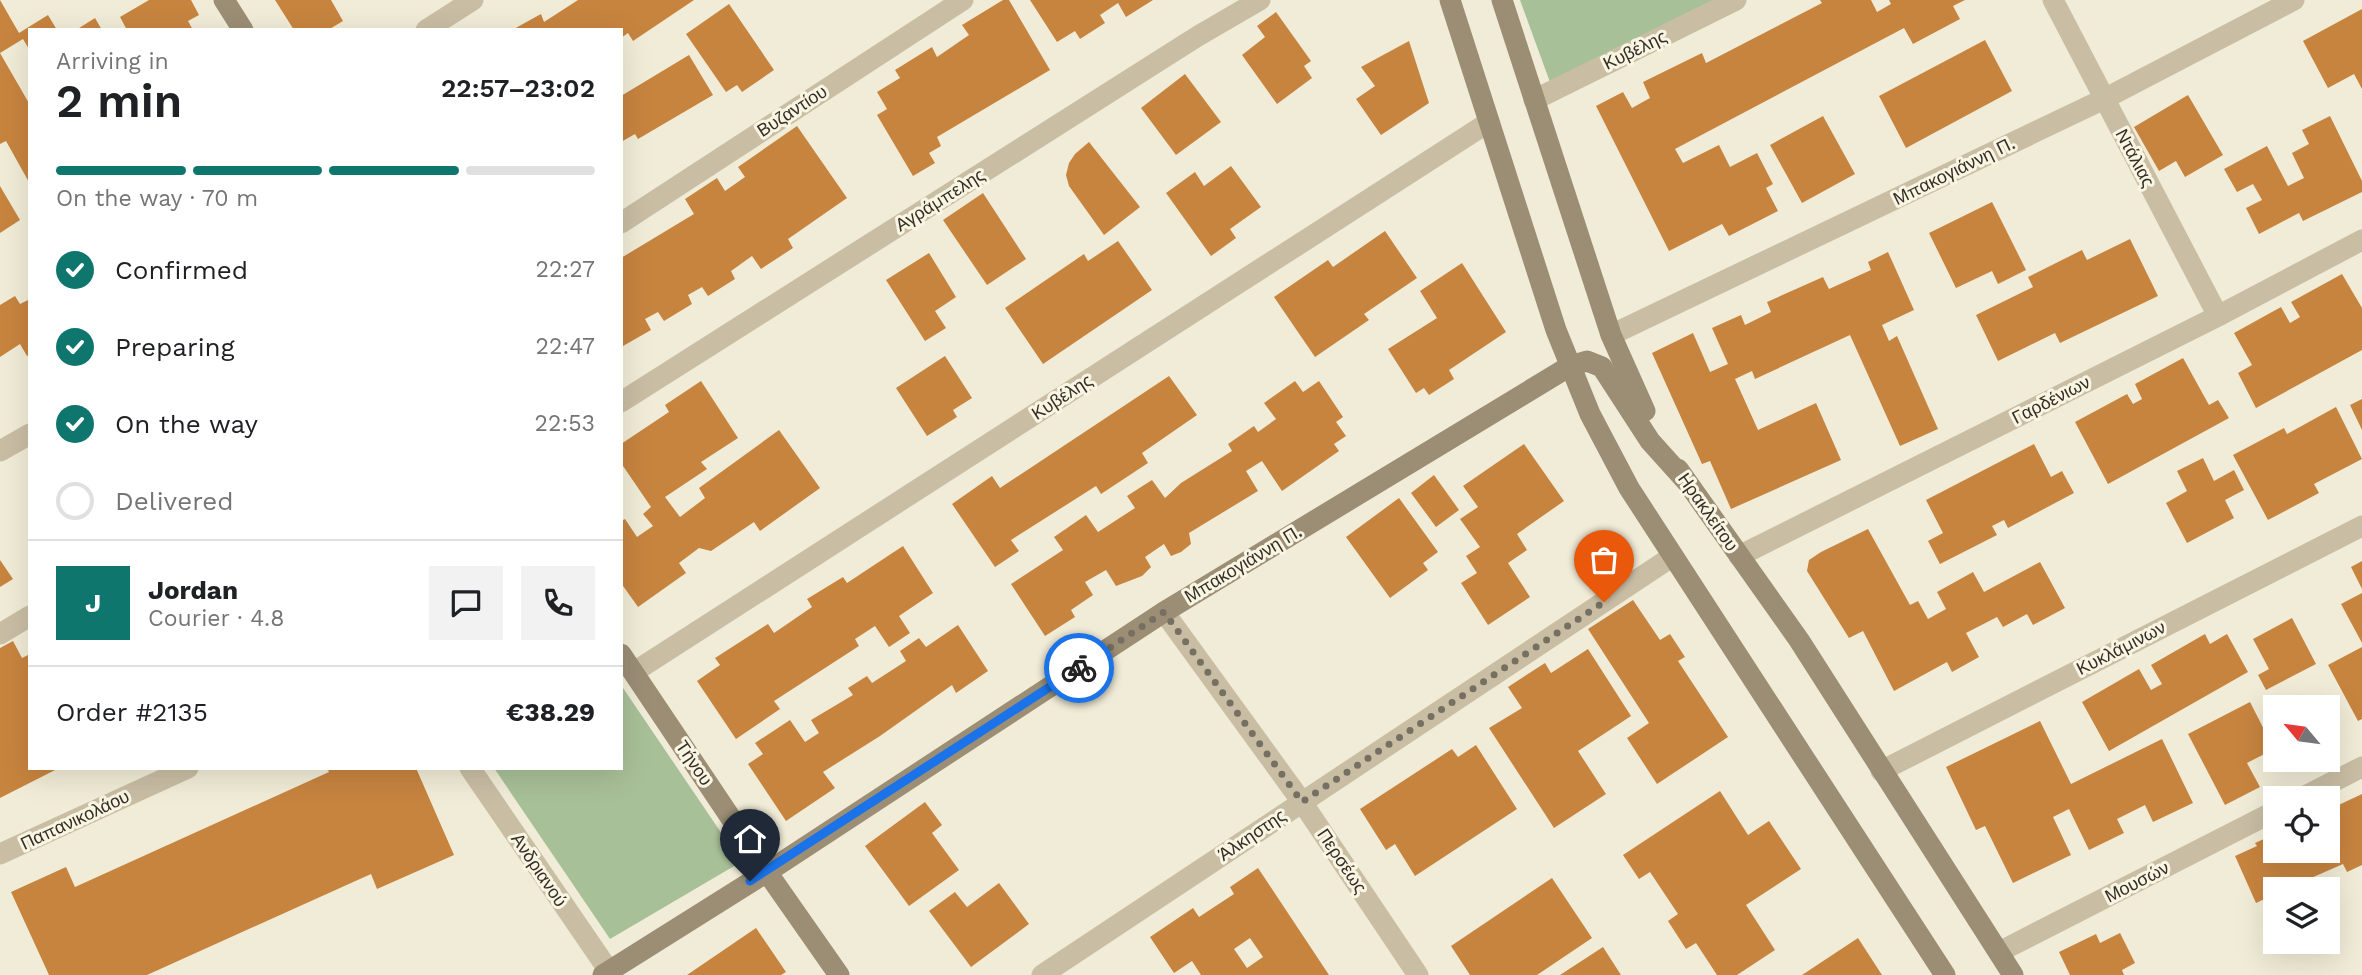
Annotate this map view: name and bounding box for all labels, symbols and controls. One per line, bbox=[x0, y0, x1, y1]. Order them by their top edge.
street label: Κυβέλης bbox=[1600, 25, 1670, 74]
text: Arriving in bbox=[56, 48, 169, 75]
text: 22:57–23:02 bbox=[441, 73, 595, 103]
text: 2 min bbox=[56, 74, 182, 128]
street label: Βυζαντίου bbox=[753, 80, 831, 141]
street label: Ντάλιας bbox=[2112, 125, 2159, 191]
street label: Μπακογιάννη Π. bbox=[1890, 132, 2018, 209]
street label: Αγράμπελης bbox=[891, 164, 989, 235]
text: On the way · 70 m bbox=[56, 185, 258, 212]
icon: check bbox=[56, 251, 94, 289]
text: Confirmed bbox=[115, 255, 248, 285]
text: 22:27 bbox=[536, 256, 595, 283]
icon: check bbox=[56, 328, 94, 366]
text: Preparing bbox=[115, 332, 235, 362]
text: 22:47 bbox=[536, 333, 595, 360]
street label: Κυβέλης bbox=[1028, 369, 1096, 424]
street label: Γαρδένιων bbox=[2008, 371, 2093, 428]
icon: check bbox=[56, 405, 94, 443]
text: On the way bbox=[115, 409, 258, 439]
text: 22:53 bbox=[535, 410, 595, 437]
street label: Ηρακλείτου bbox=[1674, 469, 1743, 555]
text: Delivered bbox=[115, 486, 234, 516]
street label: Μπακογιάννη Π. bbox=[1180, 520, 1305, 607]
pin bbox=[1574, 530, 1634, 602]
icon: bag bbox=[1585, 541, 1623, 579]
button: chat bbox=[429, 566, 503, 640]
button: phone bbox=[521, 566, 595, 640]
text: Jordan bbox=[148, 575, 238, 605]
text: J bbox=[85, 588, 101, 618]
text: Courier · 4.8 bbox=[148, 605, 284, 632]
street label: Κυκλάμινων bbox=[2073, 616, 2169, 679]
courier bbox=[1044, 633, 1114, 703]
icon: bike bbox=[1060, 649, 1098, 687]
north arrow bbox=[2263, 695, 2340, 772]
map controls bbox=[2263, 695, 2340, 954]
text: Order #2135 bbox=[56, 697, 208, 727]
text: €38.29 bbox=[506, 697, 595, 727]
street label: Τήνου bbox=[672, 736, 717, 789]
street label: Παπανικολάου bbox=[17, 785, 132, 854]
button: locate bbox=[2263, 786, 2340, 863]
street label: Άλκηστης bbox=[1214, 804, 1290, 865]
pin bbox=[720, 809, 780, 881]
icon: home bbox=[731, 820, 769, 858]
street label: Περσέως bbox=[1313, 825, 1372, 897]
street label: Ανδριανού bbox=[507, 829, 572, 910]
street label: Μουσών bbox=[2101, 857, 2172, 907]
button: layers bbox=[2263, 877, 2340, 954]

